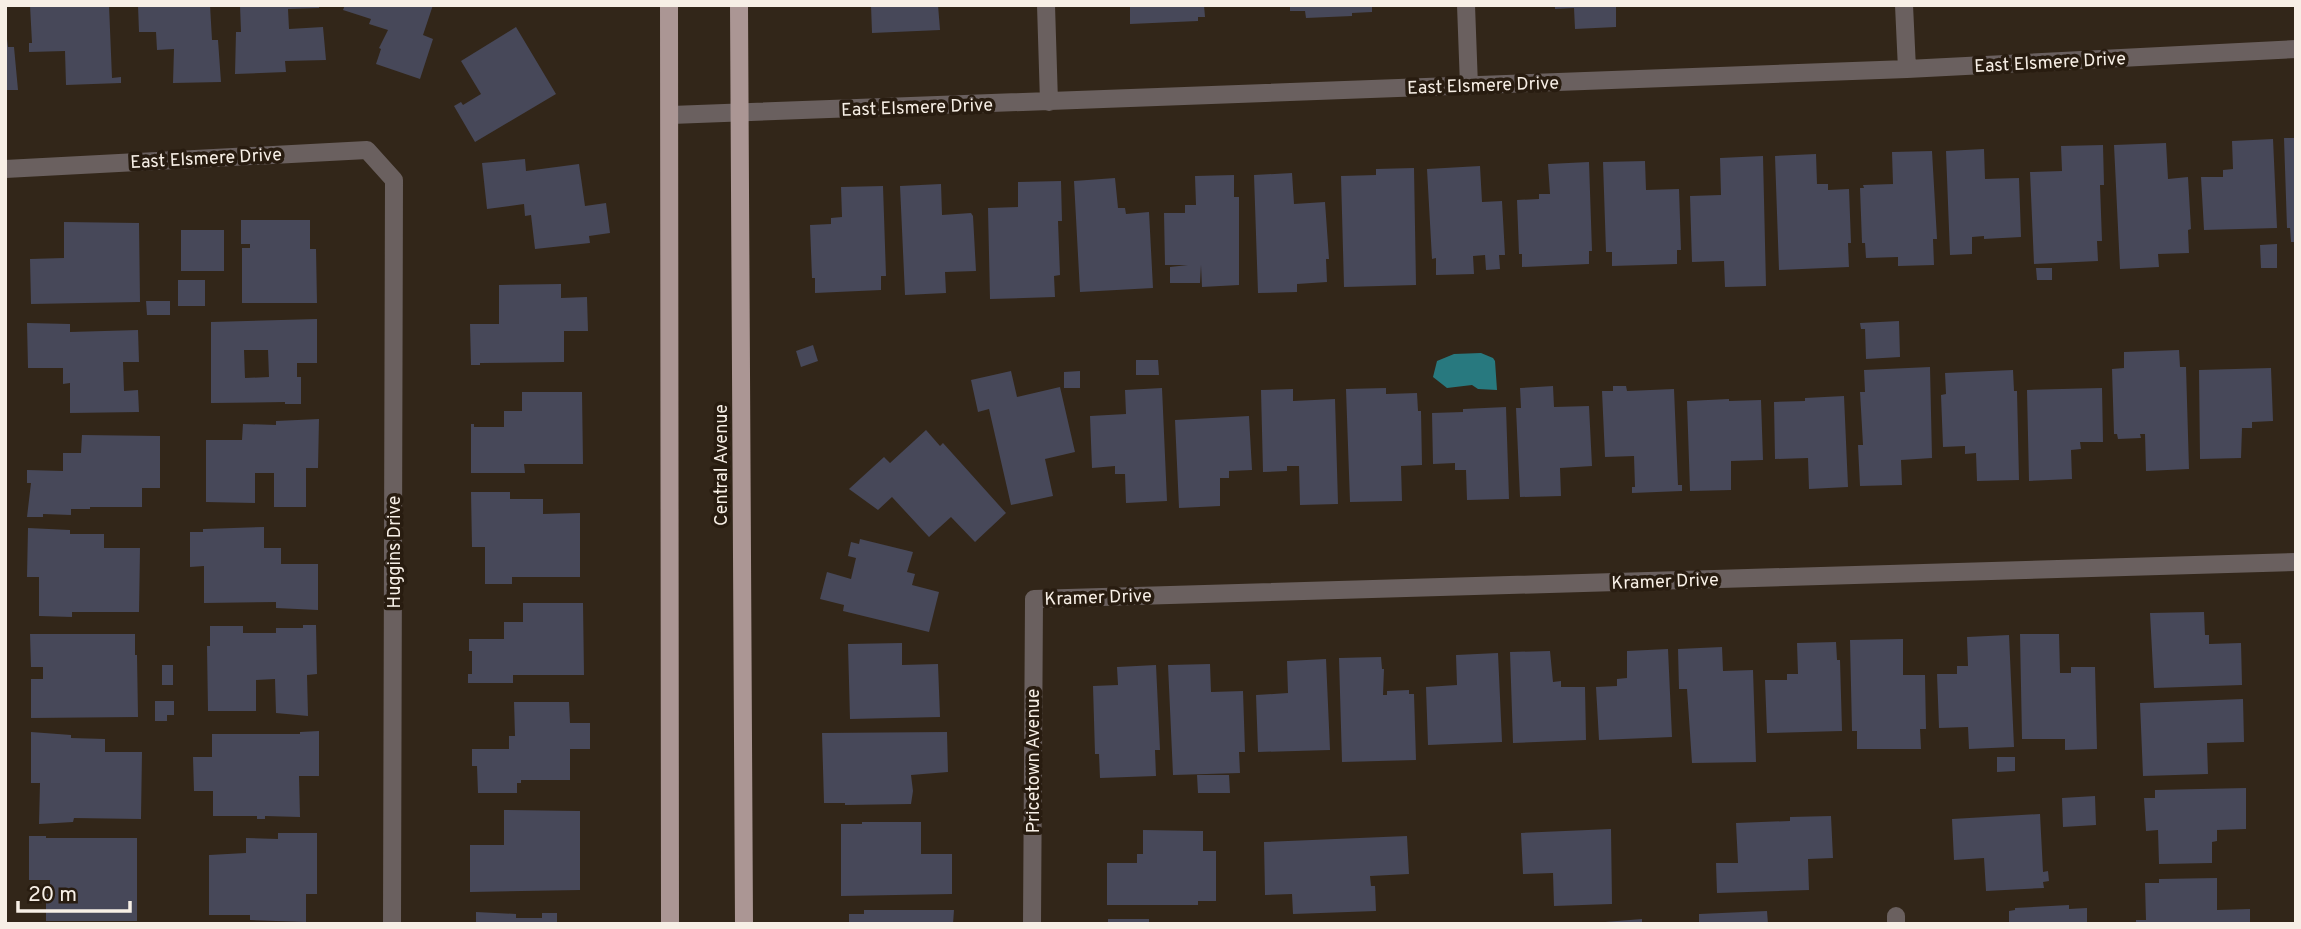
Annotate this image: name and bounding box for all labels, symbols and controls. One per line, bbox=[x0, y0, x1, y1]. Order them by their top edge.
street label: East Elsmere Drive bbox=[1974, 48, 2127, 79]
street label: East Elsmere Drive bbox=[1407, 72, 1559, 101]
street label: East Elsmere Drive bbox=[841, 94, 993, 123]
street label: East Elsmere Drive bbox=[130, 144, 283, 175]
street label: Central Avenue bbox=[711, 404, 734, 526]
street label: Huggins Drive bbox=[384, 496, 407, 608]
street label: Kramer Drive bbox=[1611, 569, 1719, 596]
street label: Kramer Drive bbox=[1044, 585, 1152, 612]
street label: Pricetown Avenue bbox=[1023, 689, 1046, 833]
scale bar bbox=[18, 870, 130, 914]
text: 20 m bbox=[28, 882, 77, 909]

